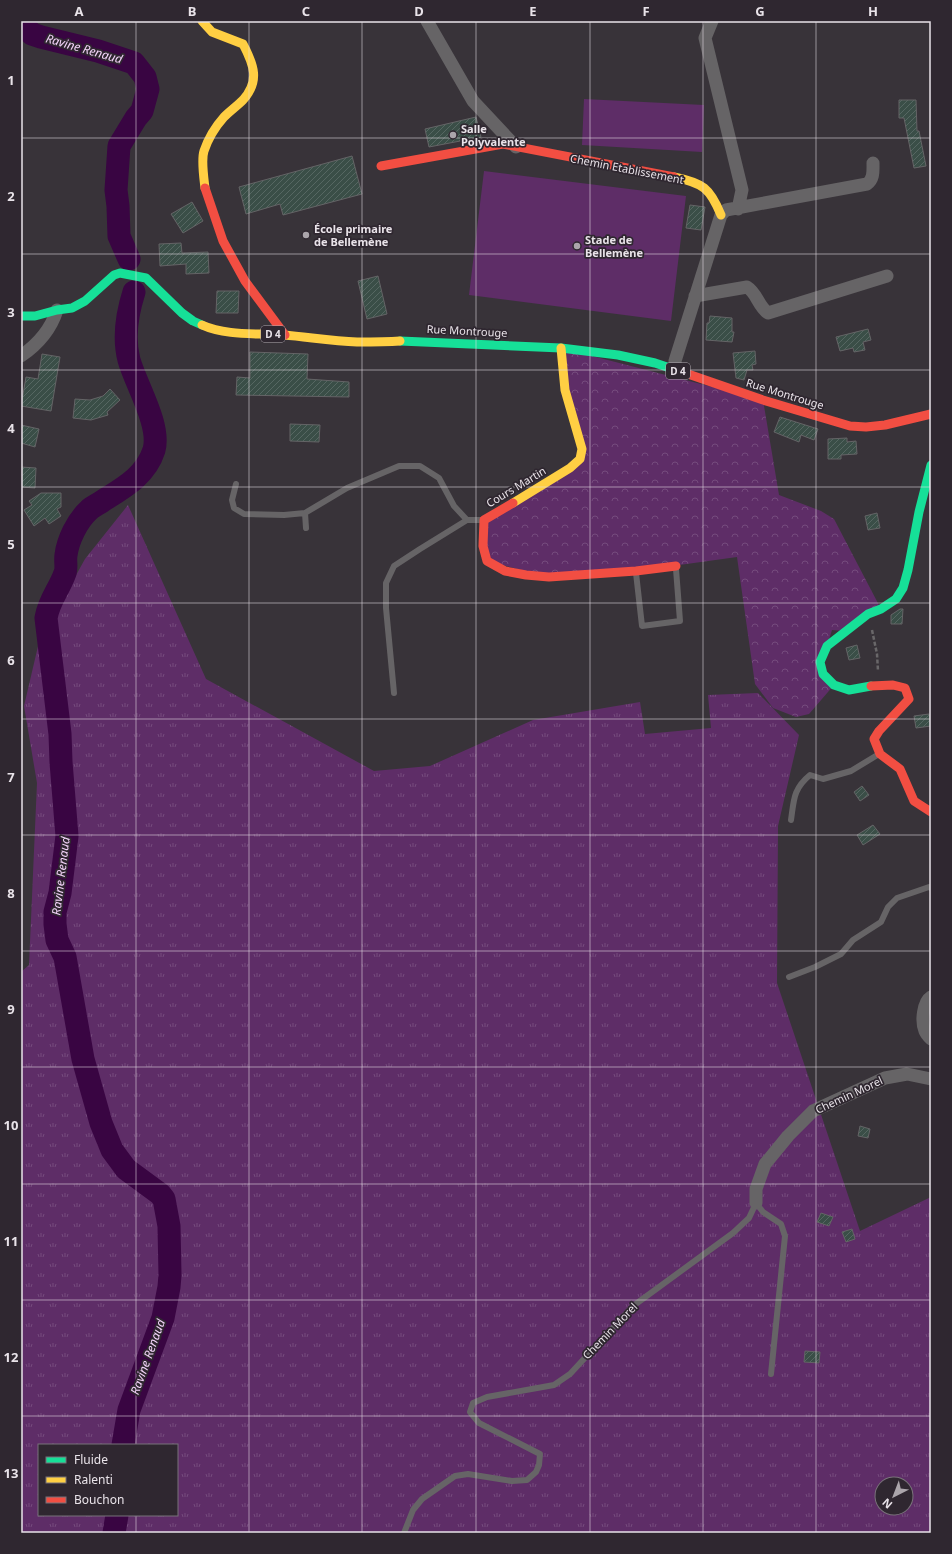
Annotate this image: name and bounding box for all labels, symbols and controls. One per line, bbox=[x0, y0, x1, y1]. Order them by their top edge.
text: A bbox=[75, 2, 84, 20]
text: B bbox=[188, 2, 196, 20]
text: C bbox=[302, 2, 310, 20]
text: D bbox=[414, 2, 424, 20]
text: E bbox=[529, 2, 537, 20]
text: F bbox=[642, 2, 650, 20]
text: G bbox=[755, 2, 765, 20]
text: H bbox=[868, 2, 878, 20]
water label: Ravine Renaud bbox=[44, 29, 125, 68]
text: 1 bbox=[7, 71, 15, 89]
place label: Salle Polyvalente bbox=[461, 121, 526, 149]
marker: Salle Polyvalente bbox=[448, 130, 458, 140]
street label: Chemin Etablissement bbox=[569, 150, 685, 187]
text: 2 bbox=[7, 187, 15, 205]
place label: École primaire de Bellemène bbox=[314, 221, 393, 249]
marker: École primaire de Bellemène bbox=[301, 230, 311, 240]
place label: Stade de Bellemène bbox=[585, 232, 643, 260]
marker: Stade de Bellemène bbox=[572, 241, 582, 251]
text: 3 bbox=[7, 303, 15, 321]
street label: Rue Montrouge bbox=[426, 321, 508, 340]
road number: D 4 bbox=[261, 326, 285, 342]
road number: D 4 bbox=[666, 363, 690, 379]
street label: Rue Montrouge bbox=[744, 375, 826, 413]
text: 4 bbox=[7, 419, 15, 437]
street label: Cours Martin bbox=[483, 463, 548, 510]
text: 5 bbox=[7, 535, 15, 553]
text: 6 bbox=[7, 651, 15, 669]
text: 7 bbox=[7, 768, 15, 786]
water label: Ravine Renaud bbox=[47, 835, 74, 916]
text: 8 bbox=[7, 884, 15, 902]
text: 9 bbox=[7, 1000, 15, 1018]
street label: Chemin Morel bbox=[813, 1072, 885, 1117]
text: 10 bbox=[4, 1116, 18, 1134]
text: 11 bbox=[4, 1232, 18, 1250]
street label: Chemin Morel bbox=[579, 1299, 640, 1362]
water label: Ravine Renaud bbox=[126, 1316, 169, 1397]
text: 12 bbox=[4, 1348, 18, 1366]
legend bbox=[38, 1444, 178, 1516]
text: Fluide bbox=[74, 1451, 108, 1468]
text: 13 bbox=[4, 1464, 18, 1482]
text: Ralenti bbox=[74, 1471, 113, 1488]
north arrow bbox=[874, 1476, 914, 1516]
text: Bouchon bbox=[74, 1491, 124, 1508]
text: N bbox=[879, 1495, 895, 1512]

